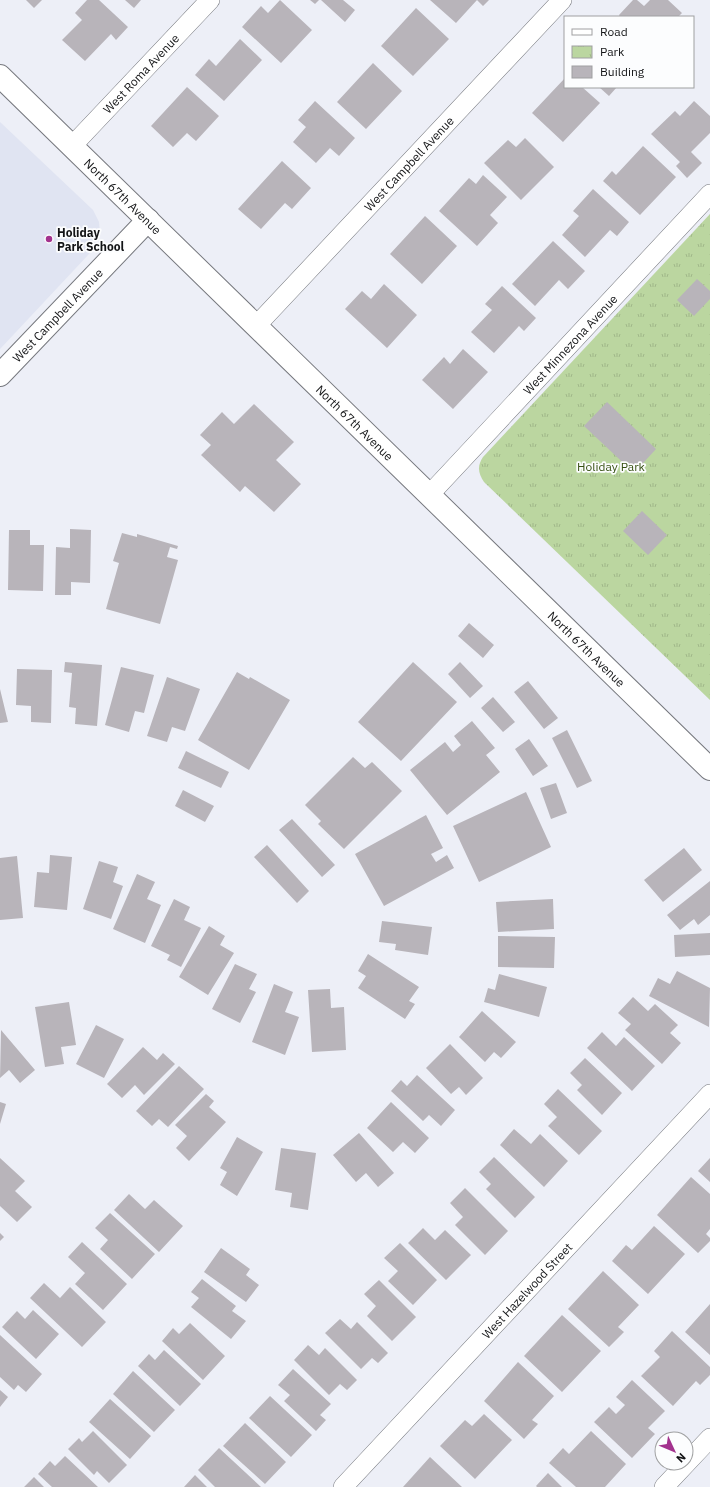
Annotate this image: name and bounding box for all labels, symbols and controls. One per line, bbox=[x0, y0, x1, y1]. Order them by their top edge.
legend bbox=[564, 16, 694, 88]
text: Road bbox=[600, 24, 628, 39]
street label: West Roma Avenue bbox=[100, 30, 182, 116]
text: Park bbox=[600, 44, 625, 59]
text: Building bbox=[600, 64, 645, 79]
street label: West Campbell Avenue bbox=[361, 113, 457, 214]
street label: North 67th Avenue bbox=[81, 155, 165, 237]
place label: Holiday Park School bbox=[57, 225, 125, 254]
marker: Holiday Park School bbox=[44, 234, 54, 244]
street label: West Campbell Avenue bbox=[9, 265, 106, 365]
street label: West Minnezona Avenue bbox=[520, 291, 620, 397]
street label: North 67th Avenue bbox=[313, 381, 397, 464]
park label: Holiday Park bbox=[577, 459, 646, 474]
street label: North 67th Avenue bbox=[545, 608, 629, 690]
street label: West Hazelwood Street bbox=[478, 1239, 575, 1341]
north arrow bbox=[654, 1431, 694, 1471]
text: N bbox=[673, 1450, 689, 1466]

